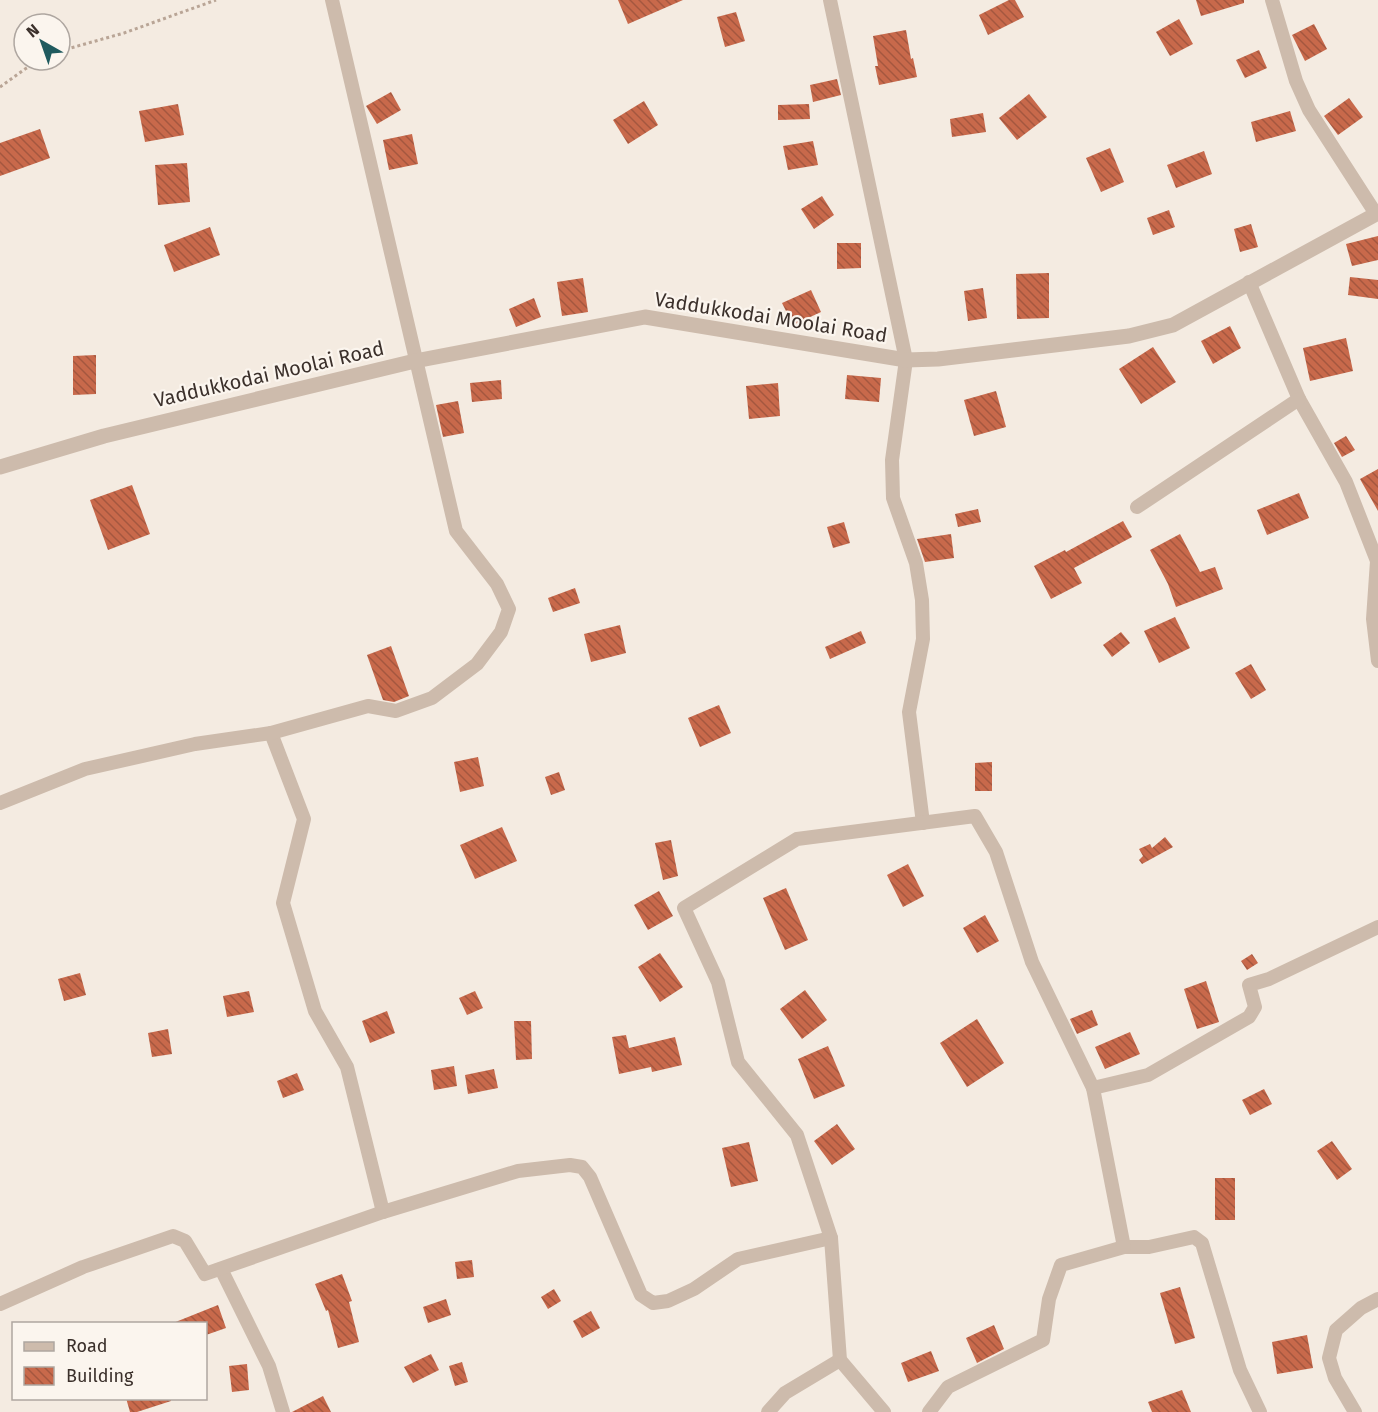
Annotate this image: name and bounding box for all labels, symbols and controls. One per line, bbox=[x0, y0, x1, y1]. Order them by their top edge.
north arrow bbox=[12, 12, 72, 72]
text: N bbox=[23, 20, 43, 42]
street label: Vaddukkodai Moolai Road bbox=[653, 287, 889, 347]
street label: Vaddukkodai Moolai Road bbox=[152, 336, 386, 412]
legend bbox=[12, 1322, 207, 1400]
text: Road bbox=[66, 1335, 108, 1357]
text: Building bbox=[66, 1365, 134, 1387]

